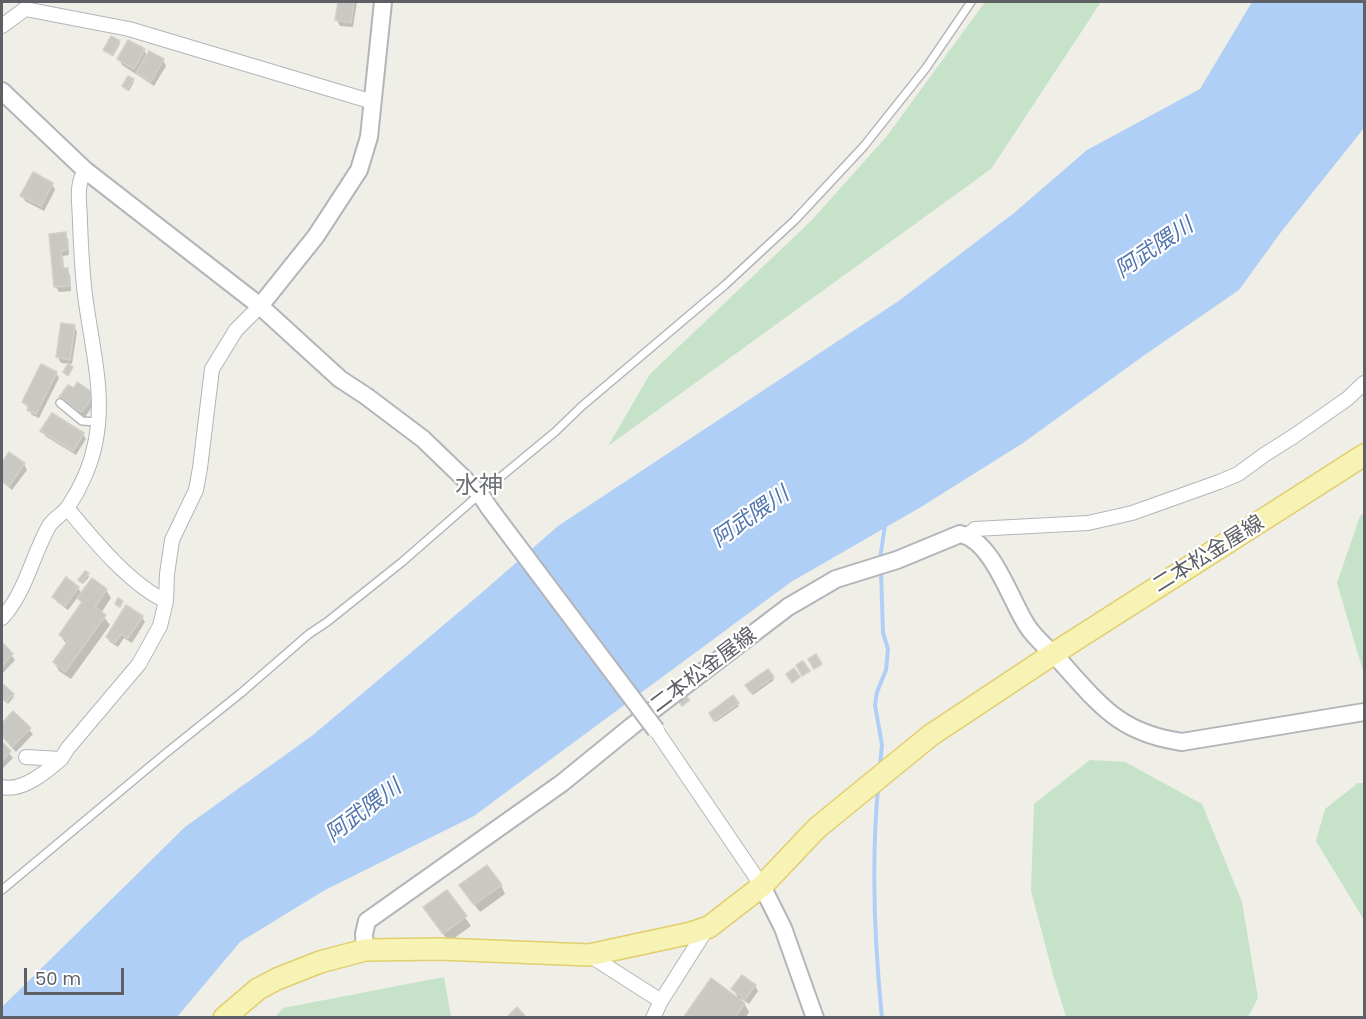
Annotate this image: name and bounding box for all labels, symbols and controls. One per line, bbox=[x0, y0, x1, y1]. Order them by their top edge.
water label: 阿武隈川 bbox=[1111, 213, 1199, 285]
district label: 水神 bbox=[455, 473, 503, 501]
water label: 阿武隈川 bbox=[707, 482, 795, 554]
street label: 二本松金屋線 bbox=[1149, 511, 1269, 599]
street label: 二本松金屋線 bbox=[646, 623, 762, 719]
water label: 阿武隈川 bbox=[321, 775, 407, 849]
scale bar bbox=[27, 956, 128, 994]
text: 50 m bbox=[35, 966, 81, 991]

